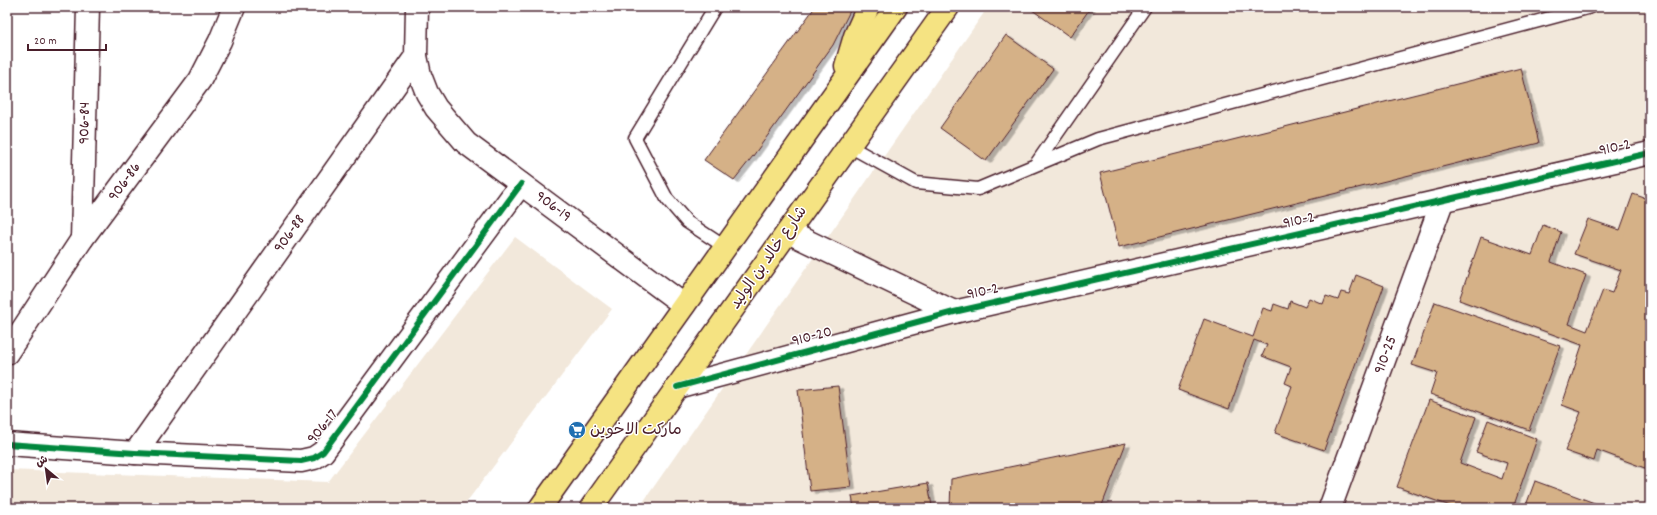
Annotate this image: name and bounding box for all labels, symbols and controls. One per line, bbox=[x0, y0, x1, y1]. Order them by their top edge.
scale bar bbox=[28, 26, 106, 52]
text: 20 m bbox=[34, 33, 57, 50]
street label: 906-84 bbox=[73, 102, 97, 144]
street label: 910-2 bbox=[1597, 133, 1633, 163]
street label: 906-86 bbox=[103, 157, 147, 206]
street label: 906-19 bbox=[530, 186, 576, 228]
street label: شارع خالد بن الوليد bbox=[725, 202, 813, 314]
street label: 910-2 bbox=[1281, 206, 1317, 236]
street label: 906-88 bbox=[268, 210, 312, 258]
street label: 910-2 bbox=[965, 277, 1001, 307]
street label: 910-20 bbox=[789, 321, 835, 353]
street label: 910-25 bbox=[1368, 333, 1404, 377]
street label: 906-17 bbox=[302, 405, 344, 449]
place label: ماركت الاخوين bbox=[590, 419, 682, 442]
supermarket icon: ماركت الاخوين bbox=[567, 420, 587, 440]
north arrow bbox=[26, 449, 66, 489]
text: ش bbox=[33, 452, 51, 472]

